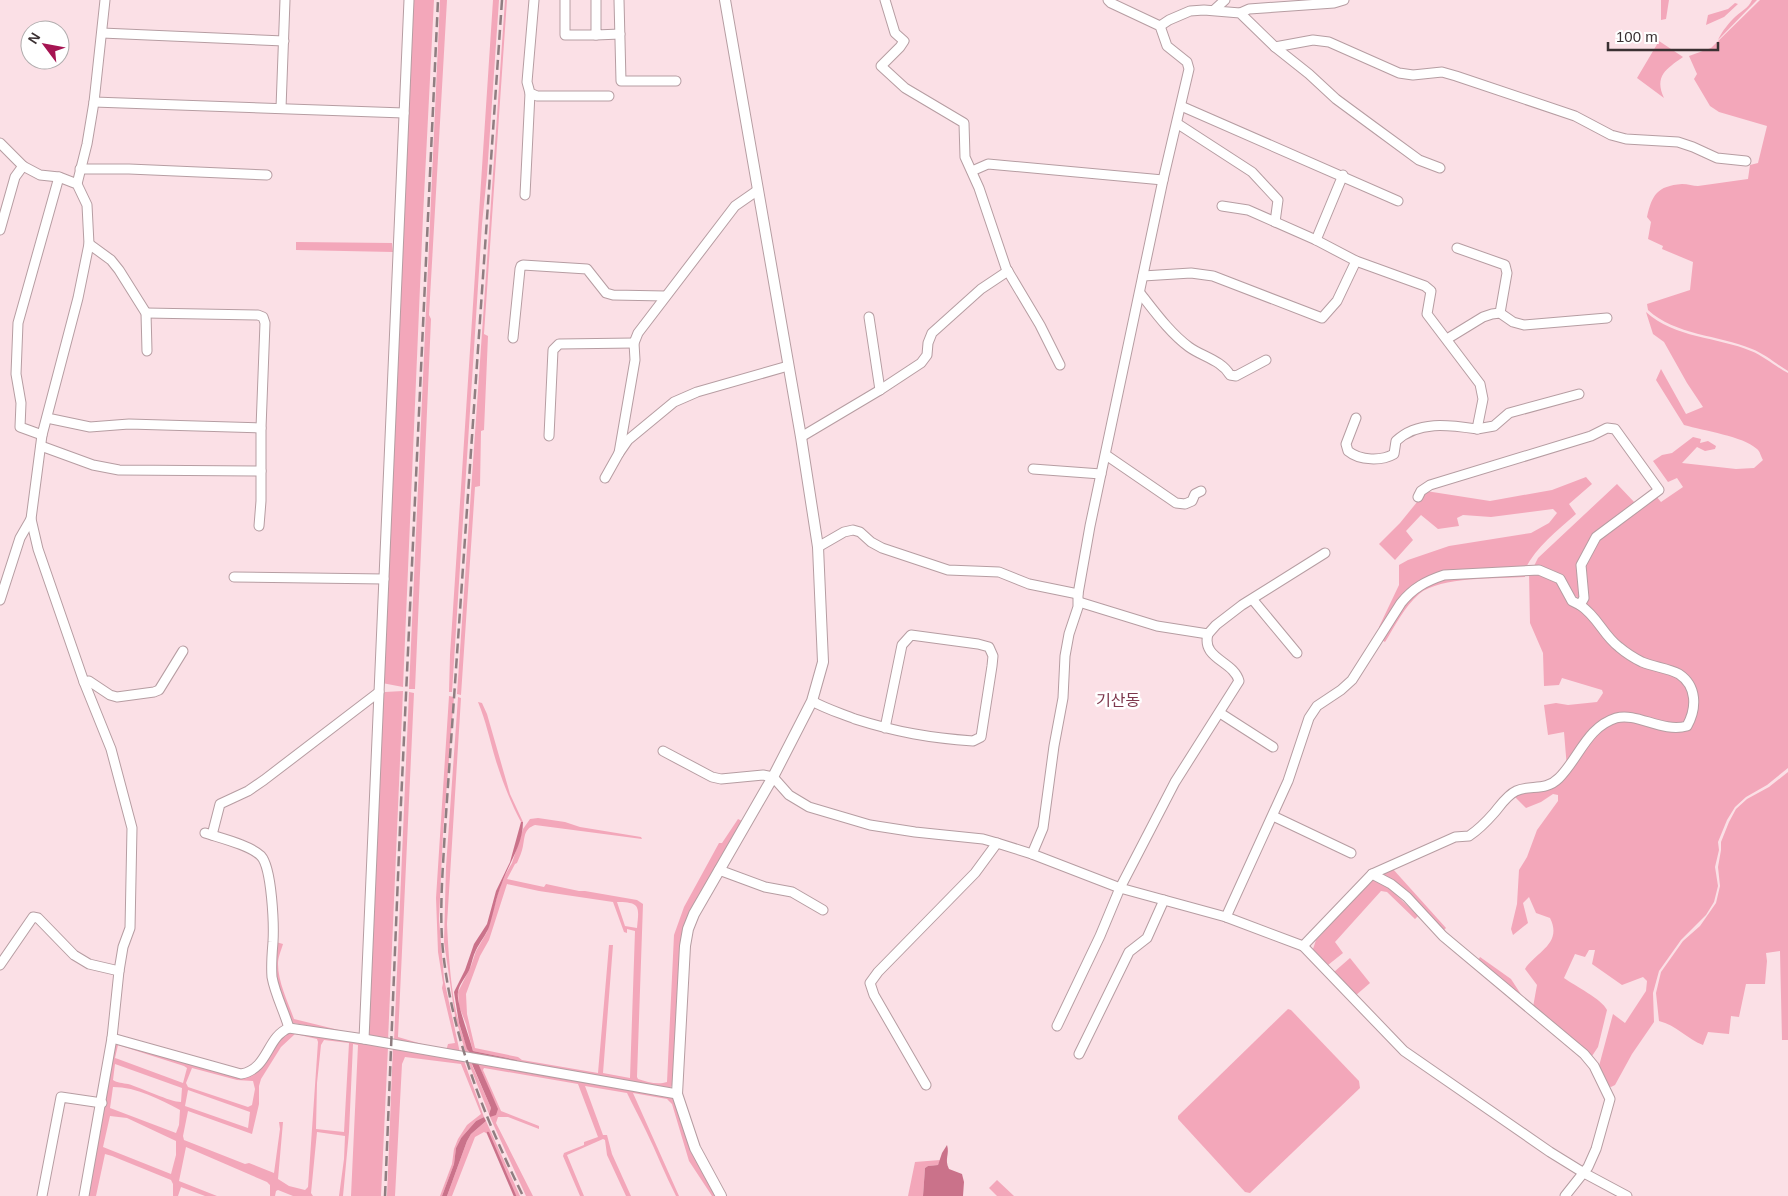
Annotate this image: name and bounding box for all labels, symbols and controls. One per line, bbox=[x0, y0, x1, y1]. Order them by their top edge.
north arrow bbox=[20, 20, 70, 70]
scale bar bbox=[1608, 20, 1718, 52]
text: 100 m bbox=[1616, 28, 1658, 45]
text: N bbox=[25, 30, 43, 47]
district label: 기산동 bbox=[1096, 692, 1140, 709]

